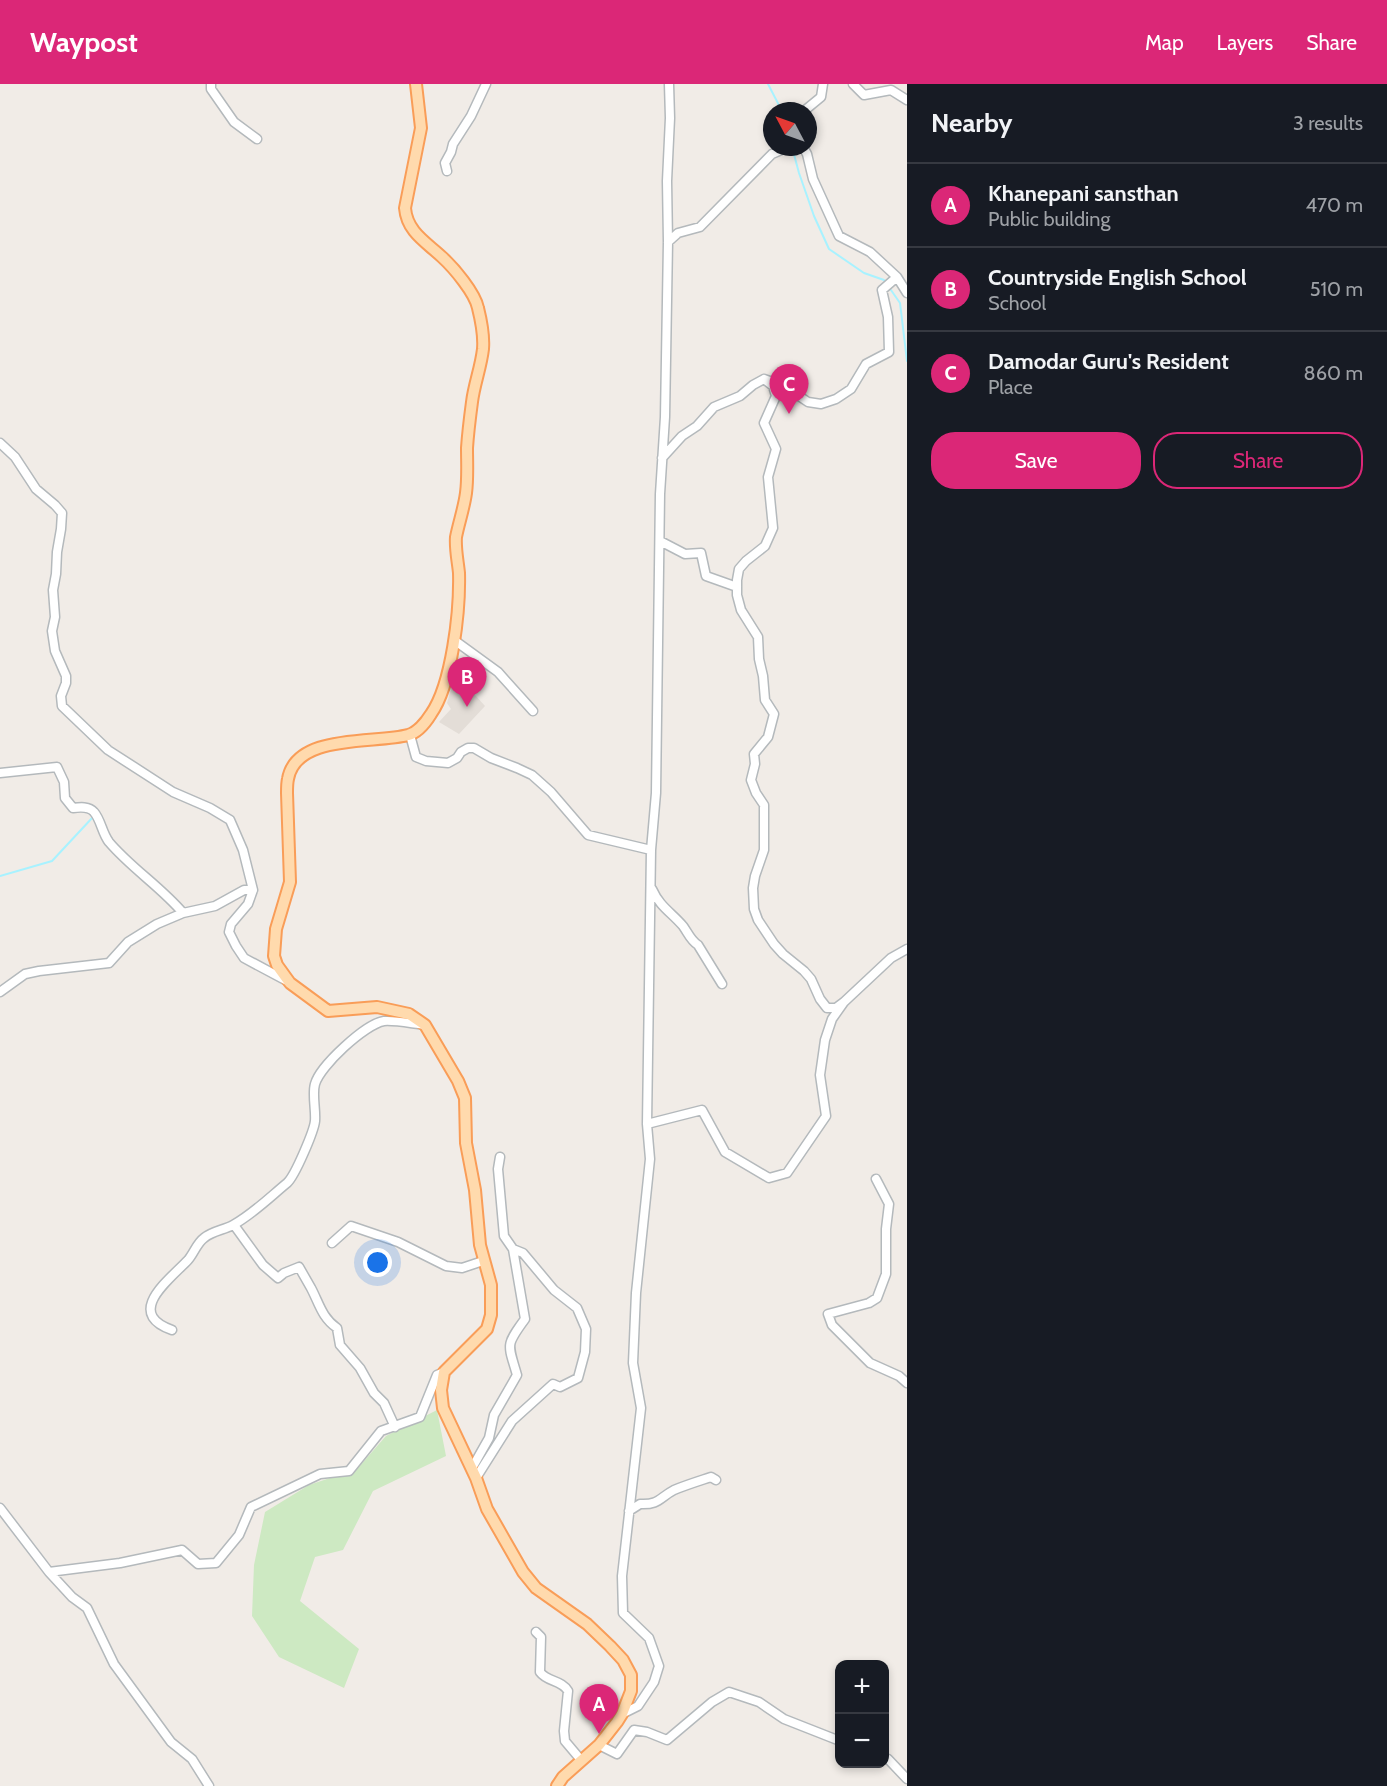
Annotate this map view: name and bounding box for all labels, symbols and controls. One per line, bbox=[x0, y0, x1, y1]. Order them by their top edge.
text: Waypost bbox=[30, 25, 138, 59]
text: Map bbox=[1145, 30, 1184, 55]
text: Layers bbox=[1217, 30, 1273, 55]
text: Share bbox=[1306, 30, 1357, 55]
north arrow bbox=[763, 102, 817, 156]
text: Nearby bbox=[931, 107, 1012, 139]
text: 3 results bbox=[1293, 111, 1363, 135]
text: Khanepani sansthan bbox=[988, 180, 1179, 207]
text: A bbox=[944, 193, 957, 217]
text: 470 m bbox=[1306, 193, 1363, 217]
text: Public building bbox=[988, 207, 1110, 231]
text: Countryside English School bbox=[988, 264, 1247, 291]
text: B bbox=[944, 277, 957, 301]
text: 510 m bbox=[1310, 277, 1363, 301]
text: School bbox=[988, 291, 1046, 315]
text: Damodar Guru's Resident bbox=[988, 348, 1229, 375]
text: C bbox=[944, 361, 957, 385]
text: 860 m bbox=[1304, 361, 1363, 385]
pin: C bbox=[770, 364, 808, 414]
text: Place bbox=[988, 375, 1033, 399]
button: Save bbox=[931, 432, 1141, 489]
button: Share bbox=[1153, 432, 1363, 489]
pin: B bbox=[448, 658, 486, 707]
your location bbox=[363, 1248, 392, 1277]
map controls bbox=[835, 1660, 889, 1768]
button: + bbox=[835, 1660, 889, 1714]
pin: A bbox=[580, 1684, 618, 1734]
button: − bbox=[835, 1714, 889, 1768]

